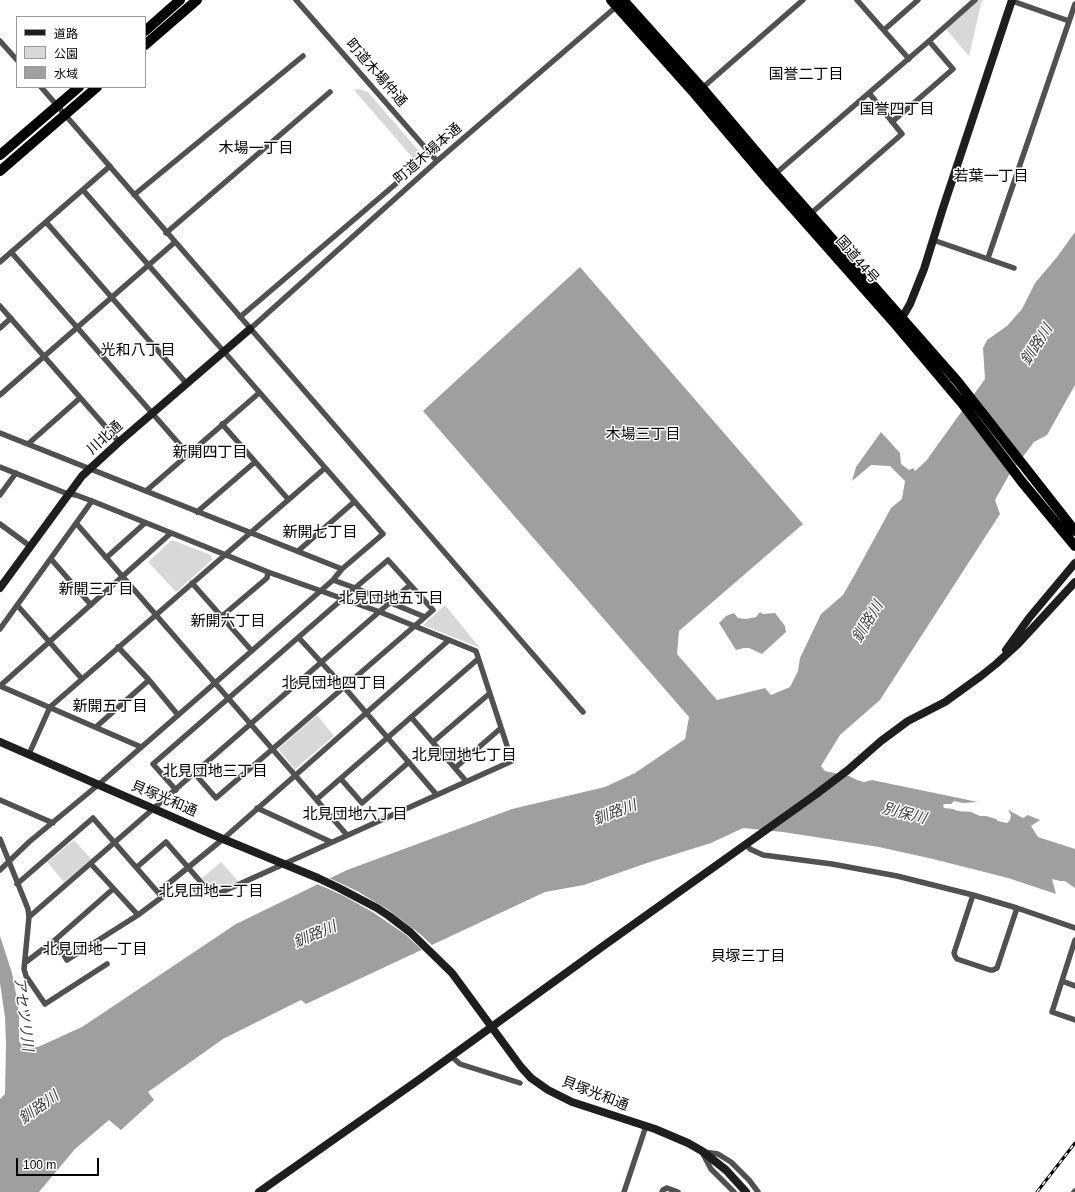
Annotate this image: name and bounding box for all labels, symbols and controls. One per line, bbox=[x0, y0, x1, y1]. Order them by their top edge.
legend bbox=[16, 16, 146, 88]
text: 道路 bbox=[54, 27, 78, 41]
street label: 町道木場仲通 bbox=[342, 36, 410, 110]
text: 公園 bbox=[54, 47, 78, 61]
district label: 国誉二丁目 bbox=[769, 66, 843, 84]
text: 水域 bbox=[54, 67, 78, 81]
district label: 国誉四丁目 bbox=[860, 101, 934, 119]
street label: 町道木場本通 bbox=[391, 120, 465, 188]
district label: 木場一丁目 bbox=[219, 140, 293, 158]
district label: 若葉一丁目 bbox=[954, 168, 1028, 186]
street label: 国道44号 bbox=[832, 233, 882, 287]
water label: 釧路川 bbox=[1017, 321, 1057, 369]
district label: 光和八丁目 bbox=[101, 342, 175, 360]
street label: 川北通 bbox=[84, 418, 126, 458]
district label: 木場三丁目 bbox=[606, 426, 680, 444]
district label: 新開四丁目 bbox=[173, 444, 247, 462]
district label: 新開七丁目 bbox=[283, 524, 357, 542]
district label: 新開三丁目 bbox=[59, 581, 133, 599]
district label: 北見団地五丁目 bbox=[339, 590, 443, 608]
water label: 釧路川 bbox=[849, 598, 887, 646]
district label: 新開六丁目 bbox=[191, 613, 265, 631]
district label: 北見団地四丁目 bbox=[282, 675, 386, 693]
district label: 新開五丁目 bbox=[73, 698, 147, 716]
district label: 北見団地七丁目 bbox=[412, 747, 516, 765]
district label: 北見団地三丁目 bbox=[163, 763, 267, 781]
street label: 貝塚光和通 bbox=[129, 778, 199, 820]
water label: 釧路川 bbox=[591, 797, 639, 829]
water label: 別保川 bbox=[880, 800, 928, 828]
district label: 北見団地六丁目 bbox=[303, 806, 407, 824]
district label: 北見団地二丁目 bbox=[159, 883, 263, 901]
water label: 釧路川 bbox=[291, 918, 339, 952]
district label: 北見団地一丁目 bbox=[43, 941, 147, 959]
district label: 貝塚三丁目 bbox=[711, 948, 785, 966]
water label: アセツリ川 bbox=[9, 976, 37, 1052]
street label: 貝塚光和通 bbox=[559, 1074, 631, 1114]
water label: 釧路川 bbox=[16, 1087, 62, 1129]
scale bar bbox=[18, 1150, 101, 1176]
text: 100 m bbox=[23, 1158, 56, 1172]

